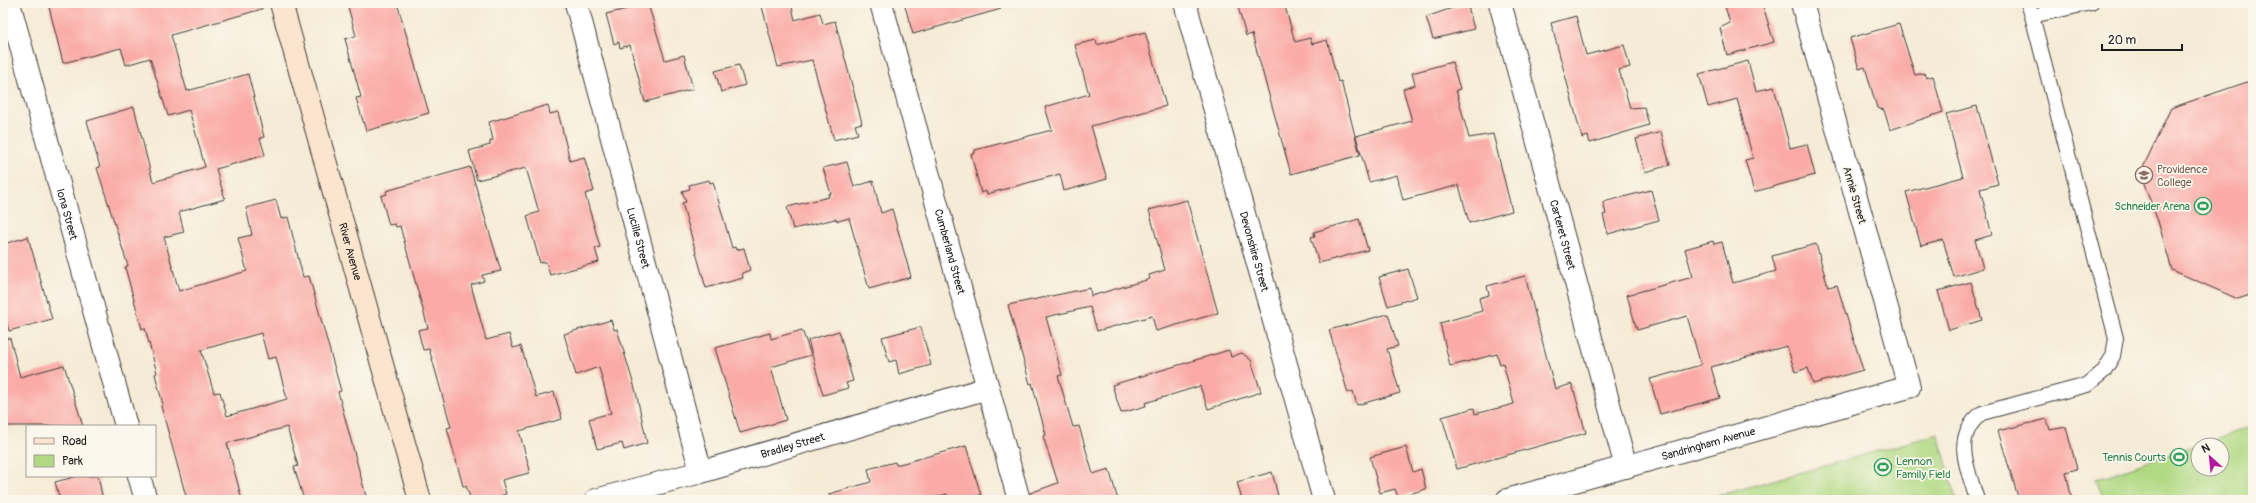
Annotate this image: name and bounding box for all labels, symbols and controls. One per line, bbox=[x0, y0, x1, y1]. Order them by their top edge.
scale bar bbox=[2102, 26, 2182, 52]
text: 20 m bbox=[2108, 33, 2137, 48]
place label: Providence College bbox=[2157, 163, 2208, 189]
street label: Annie Street bbox=[1840, 165, 1869, 226]
school or university icon: Providence College bbox=[2134, 165, 2154, 185]
street label: Iona Street bbox=[54, 187, 80, 242]
sports icon: Schneider Arena bbox=[2193, 196, 2213, 216]
street label: Carteret Street bbox=[1547, 198, 1578, 272]
place label: Schneider Arena bbox=[2115, 200, 2190, 213]
street label: Lucille Street bbox=[624, 206, 653, 270]
street label: Cumberland Street bbox=[932, 208, 968, 296]
street label: Devonshire Street bbox=[1237, 210, 1272, 294]
street label: River Avenue bbox=[336, 221, 364, 282]
street label: Sandringham Avenue bbox=[1660, 424, 1757, 463]
legend bbox=[26, 425, 156, 477]
street label: Bradley Street bbox=[759, 430, 827, 461]
text: Road bbox=[62, 434, 87, 449]
north arrow bbox=[2190, 437, 2230, 477]
text: N bbox=[2199, 441, 2212, 456]
sports icon: Tennis Courts bbox=[2169, 447, 2189, 467]
place label: Tennis Courts bbox=[2102, 451, 2166, 464]
text: Park bbox=[62, 454, 83, 469]
place label: Lennon Family Field bbox=[1896, 455, 1951, 481]
sports icon: Lennon Family Field bbox=[1873, 457, 1893, 477]

